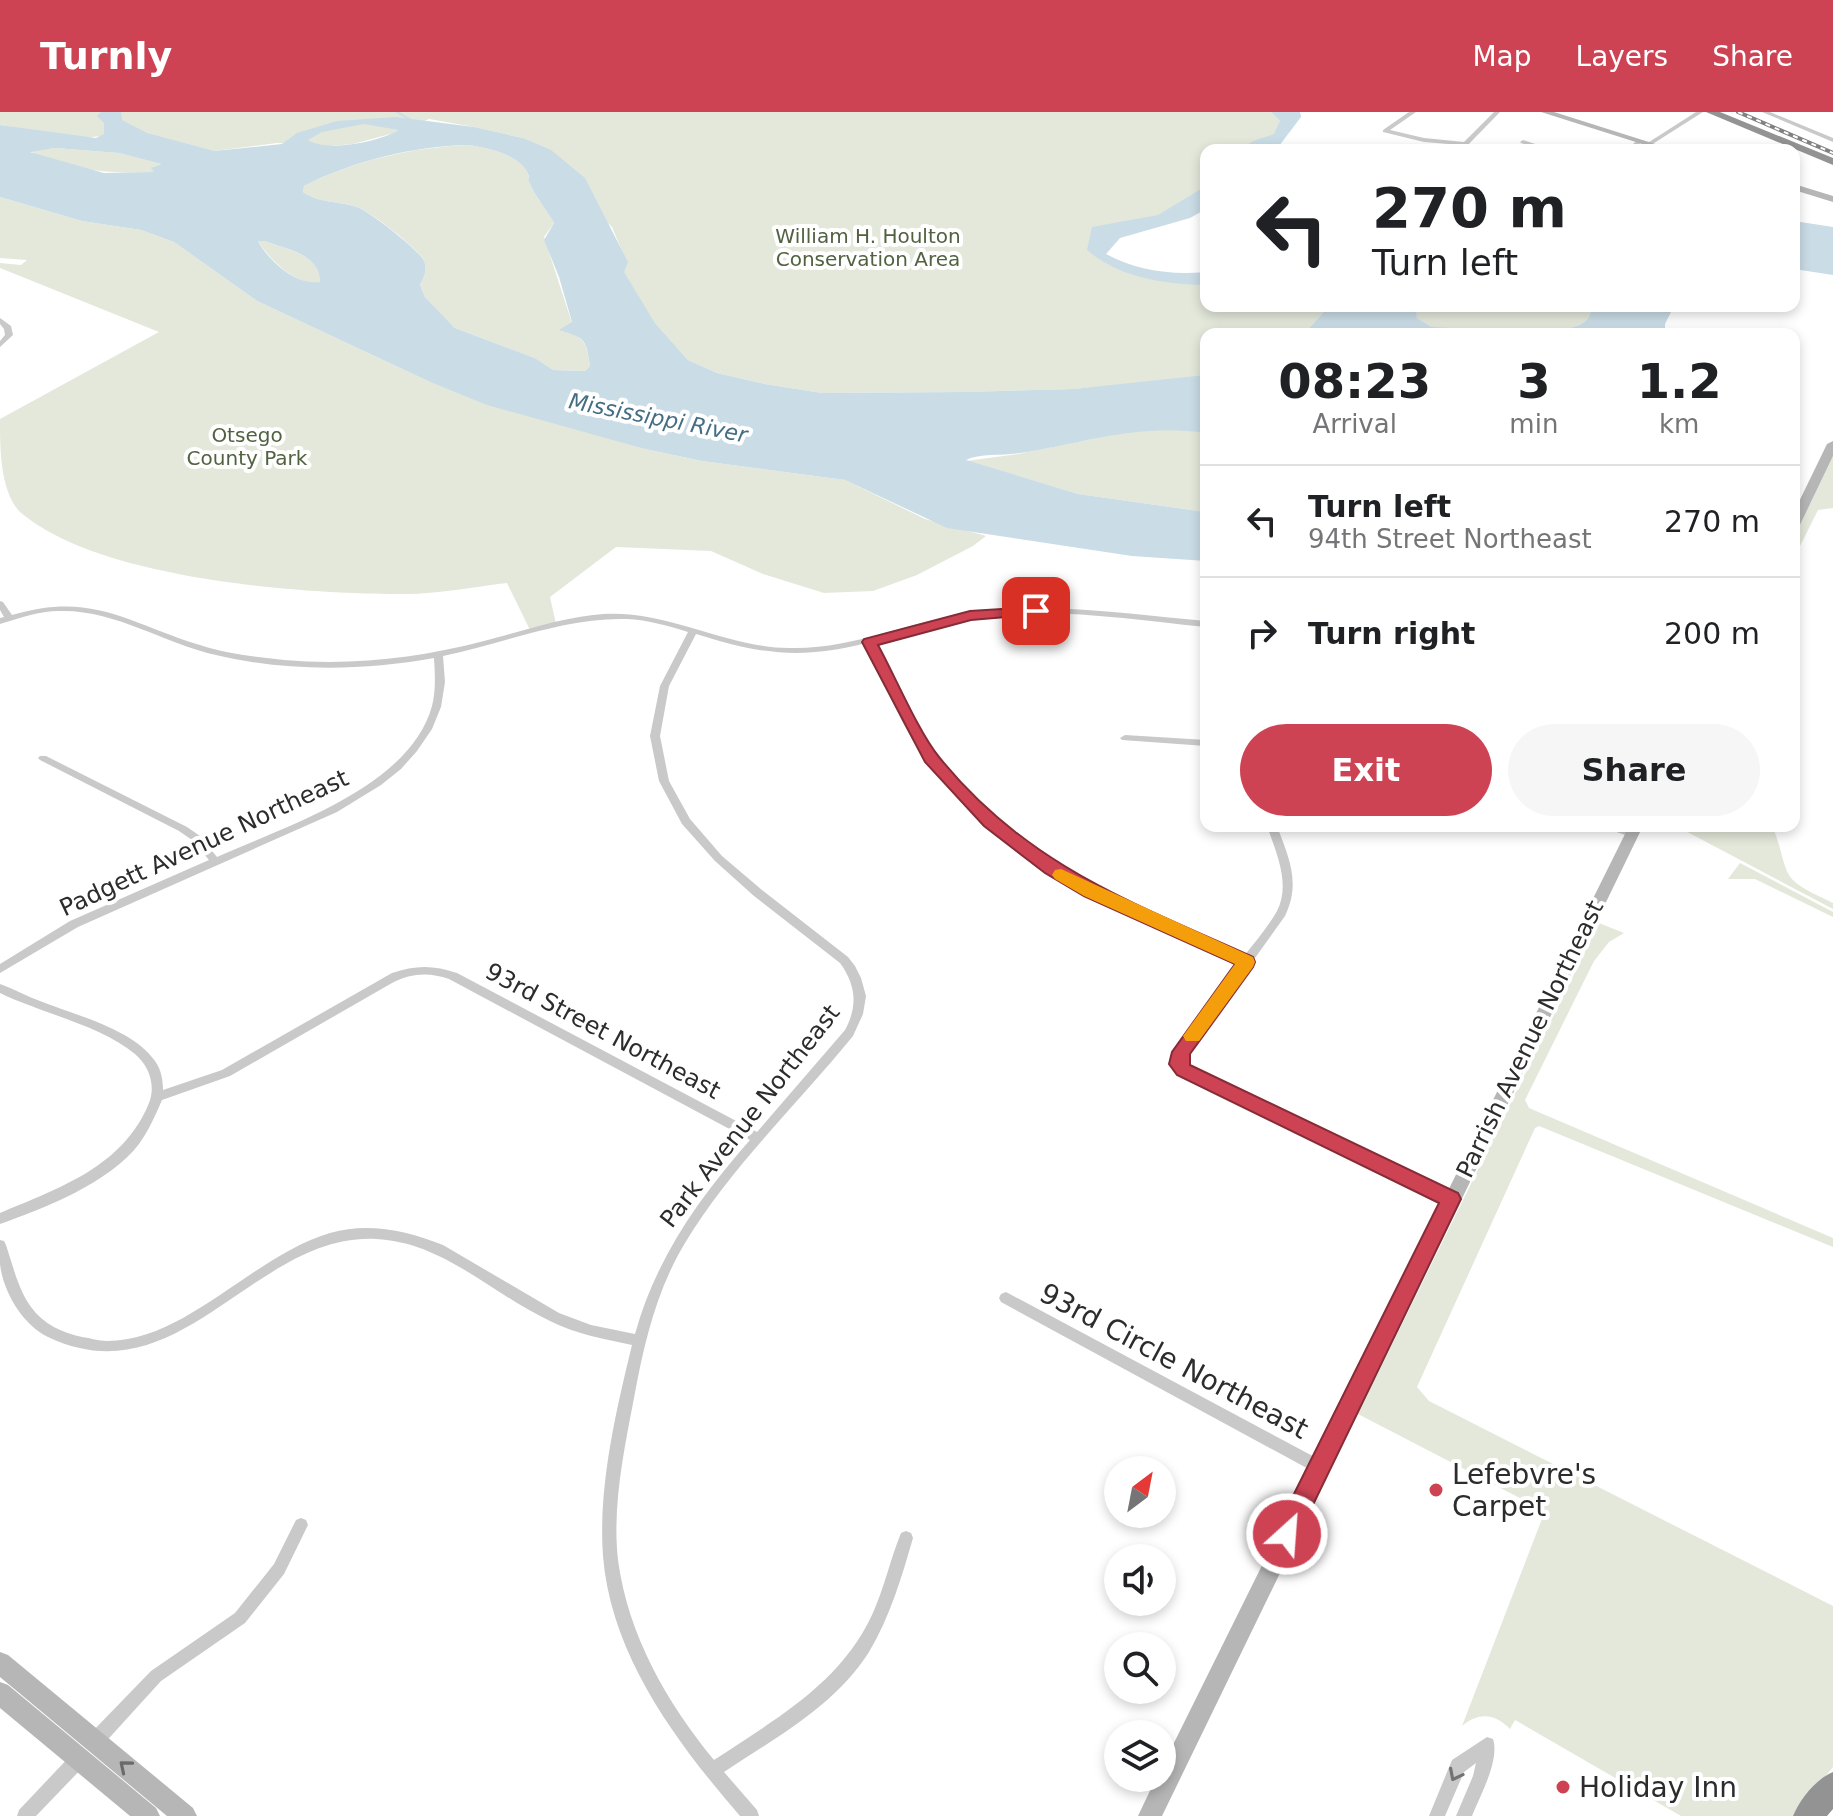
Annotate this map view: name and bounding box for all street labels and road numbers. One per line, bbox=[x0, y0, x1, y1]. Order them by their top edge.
street label: Padgett Avenue Northeast bbox=[55, 764, 353, 922]
street label: Parrish Avenue Northeast bbox=[1451, 896, 1609, 1182]
street label: 93rd Street Northeast bbox=[481, 957, 725, 1105]
street label: Park Avenue Northeast bbox=[654, 999, 846, 1233]
street label: 93rd Circle Northeast bbox=[1034, 1276, 1314, 1446]

